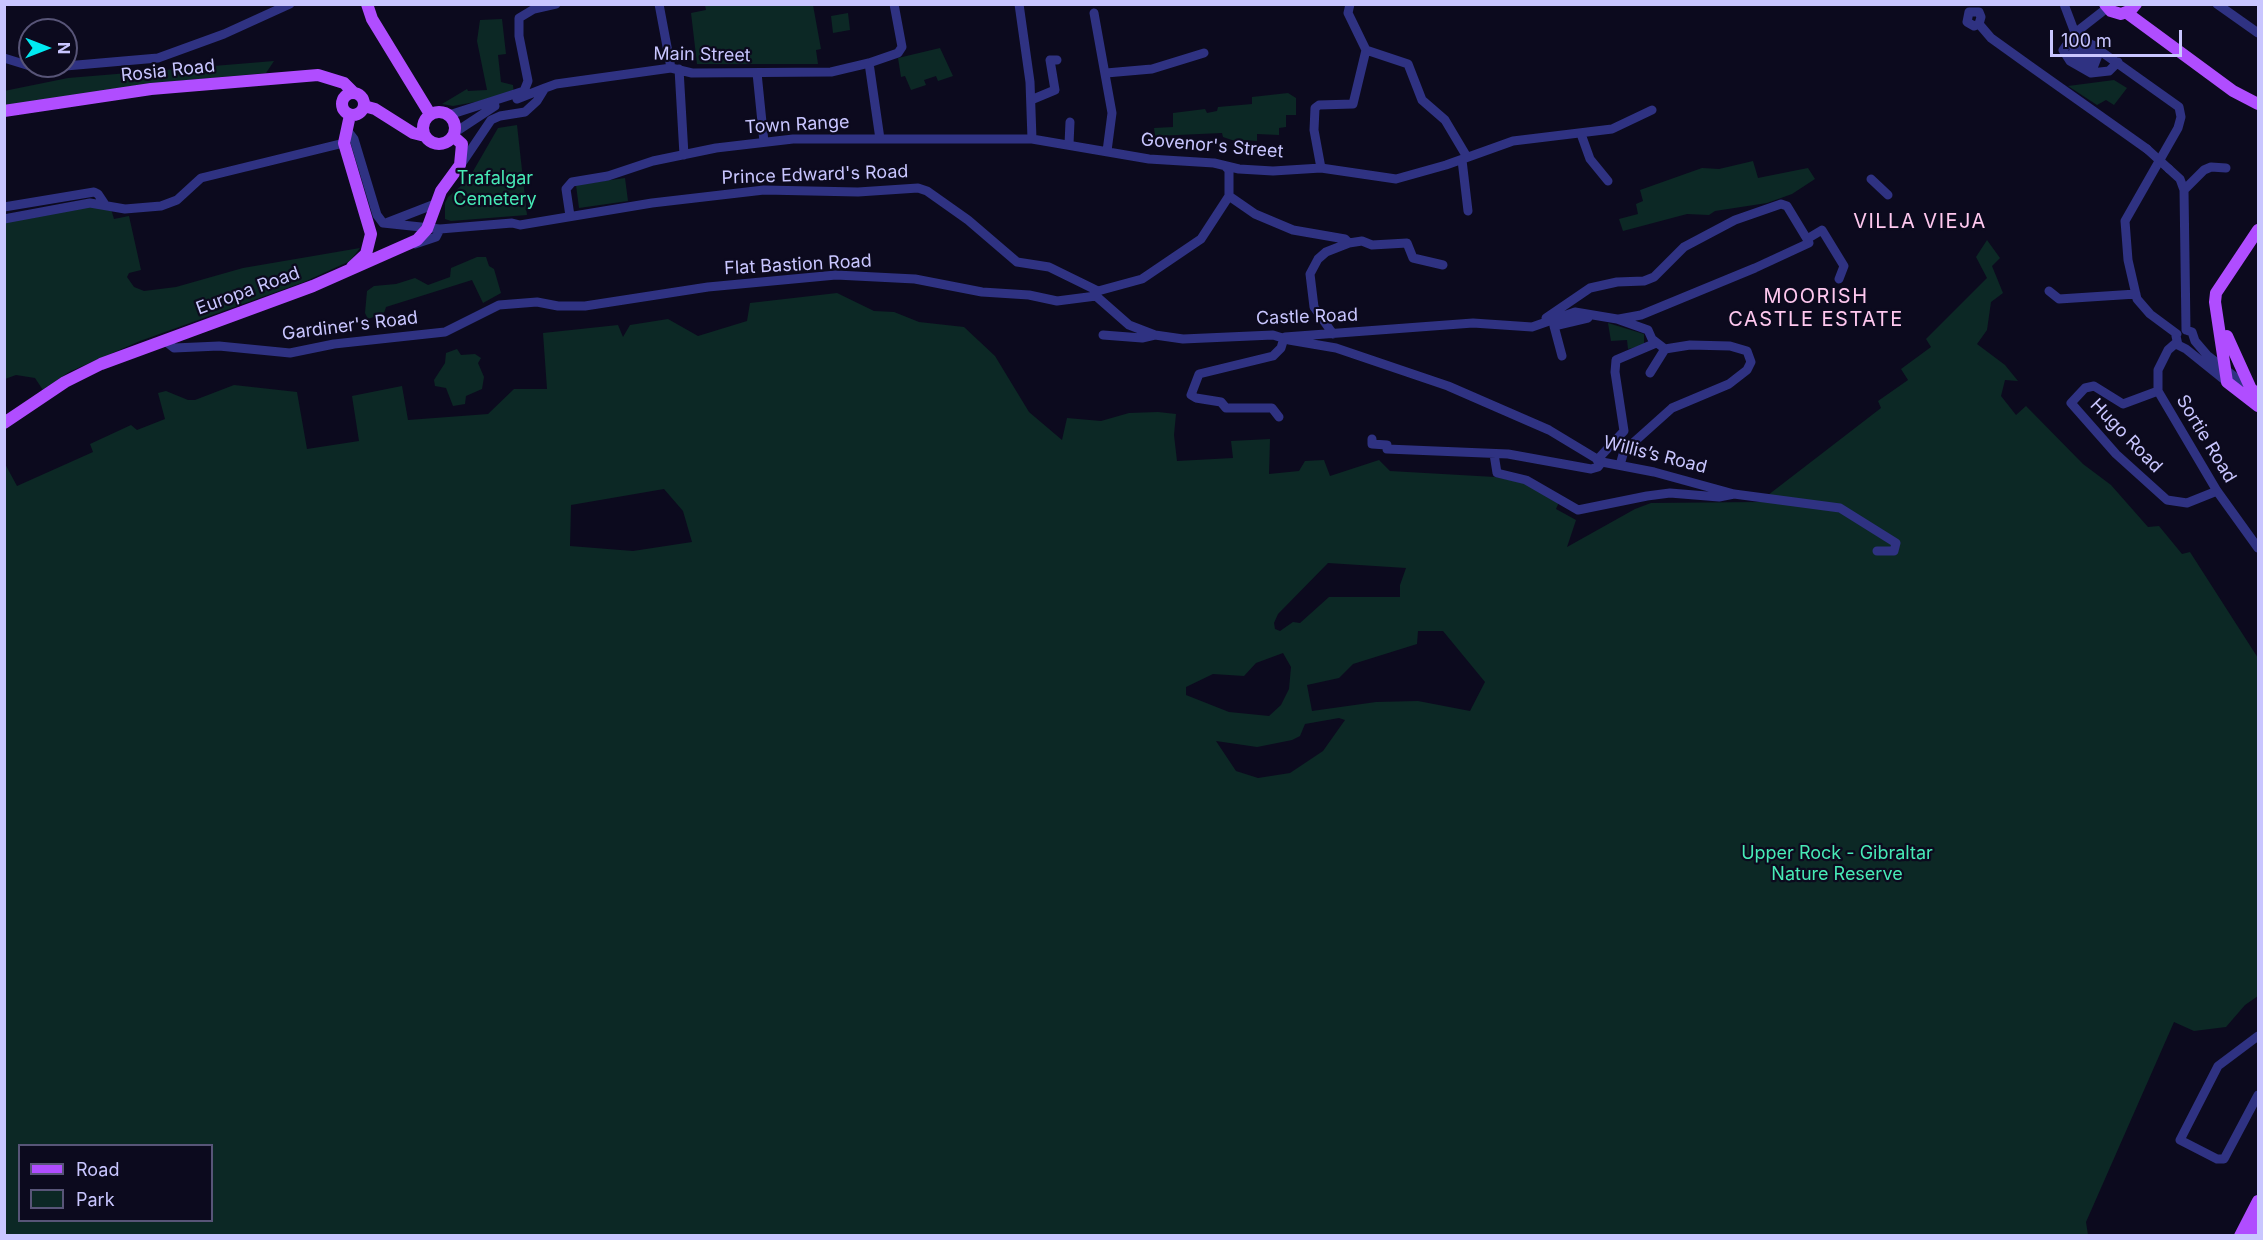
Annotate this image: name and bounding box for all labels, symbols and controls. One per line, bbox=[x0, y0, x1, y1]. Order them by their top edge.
north arrow bbox=[18, 18, 78, 78]
scale bar bbox=[2053, 18, 2185, 56]
text: 100 m bbox=[2061, 30, 2112, 51]
text: N bbox=[54, 42, 74, 54]
street label: Main Street bbox=[653, 43, 751, 67]
street label: Rosia Road bbox=[120, 55, 216, 87]
street label: Town Range bbox=[744, 111, 850, 139]
street label: Govenor's Street bbox=[1140, 129, 1284, 163]
street label: Prince Edward's Road bbox=[721, 161, 909, 189]
park label: Trafalgar Cemetery bbox=[453, 168, 537, 210]
district label: VILLA VIEJA bbox=[1853, 210, 1987, 234]
street label: Flat Bastion Road bbox=[724, 250, 872, 280]
street label: Europa Road bbox=[193, 262, 303, 320]
district label: MOORISH CASTLE ESTATE bbox=[1728, 285, 1904, 332]
street label: Castle Road bbox=[1256, 304, 1358, 330]
street label: Gardiner's Road bbox=[281, 307, 419, 345]
street label: Sortie Road bbox=[2171, 391, 2241, 487]
street label: Hugo Road bbox=[2085, 395, 2167, 477]
street label: Willis’s Road bbox=[1601, 432, 1709, 478]
park label: Upper Rock - Gibraltar Nature Reserve bbox=[1741, 843, 1933, 886]
legend bbox=[18, 1144, 213, 1222]
text: Road bbox=[76, 1159, 119, 1180]
text: Park bbox=[76, 1189, 115, 1210]

